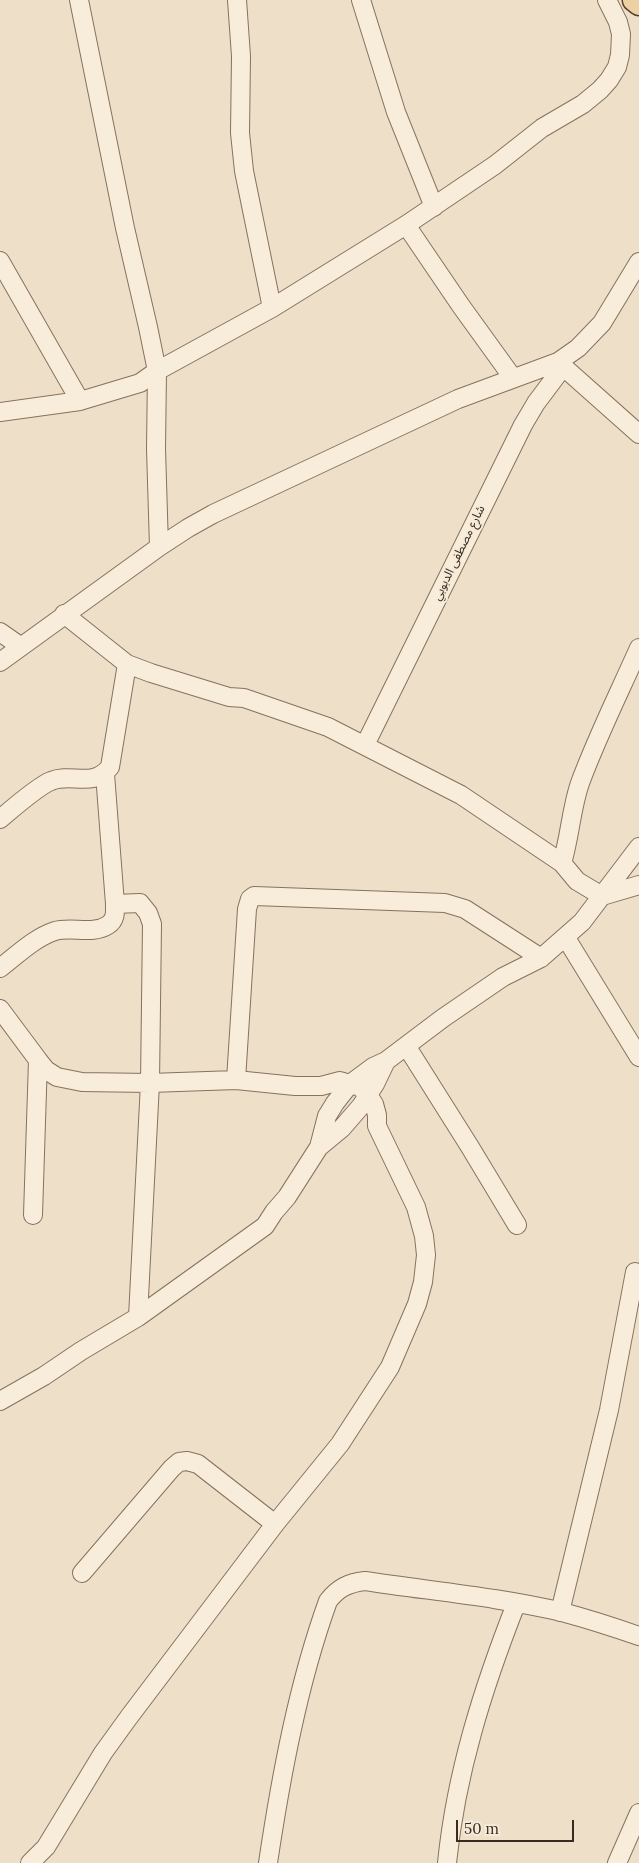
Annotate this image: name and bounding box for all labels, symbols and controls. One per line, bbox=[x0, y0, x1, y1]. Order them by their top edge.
street label: شارع مصطفى الدبوبي bbox=[430, 503, 488, 603]
scale bar bbox=[459, 1810, 576, 1842]
text: 50 m bbox=[464, 1819, 499, 1838]

